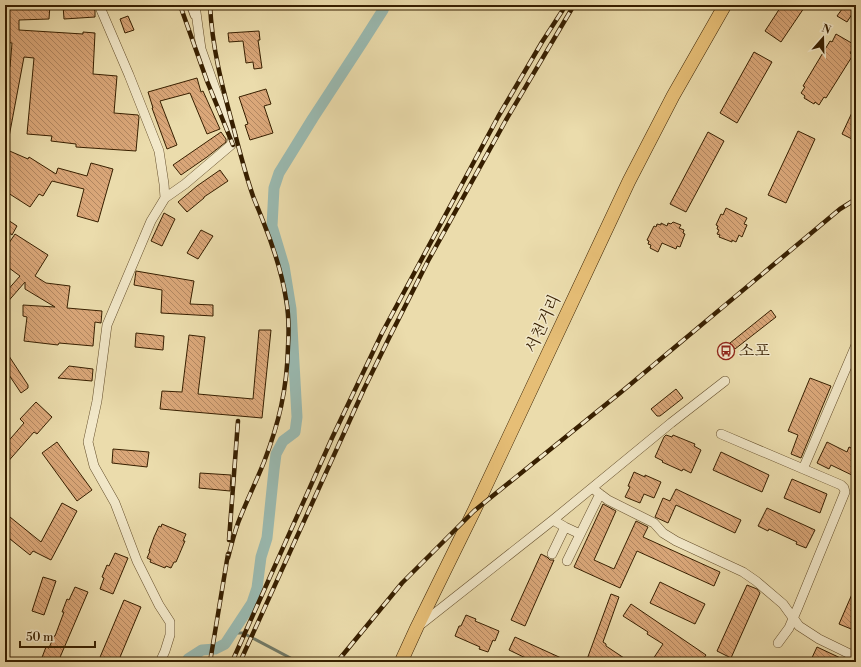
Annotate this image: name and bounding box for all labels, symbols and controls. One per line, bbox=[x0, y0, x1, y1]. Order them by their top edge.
north arrow bbox=[803, 18, 843, 58]
text: N bbox=[820, 21, 833, 38]
street label: 서천거리 bbox=[521, 292, 565, 356]
bus stop icon: 소포 bbox=[716, 341, 736, 361]
place label: 소포 bbox=[739, 341, 770, 361]
scale bar bbox=[20, 623, 95, 649]
text: 50 m bbox=[26, 630, 54, 645]

